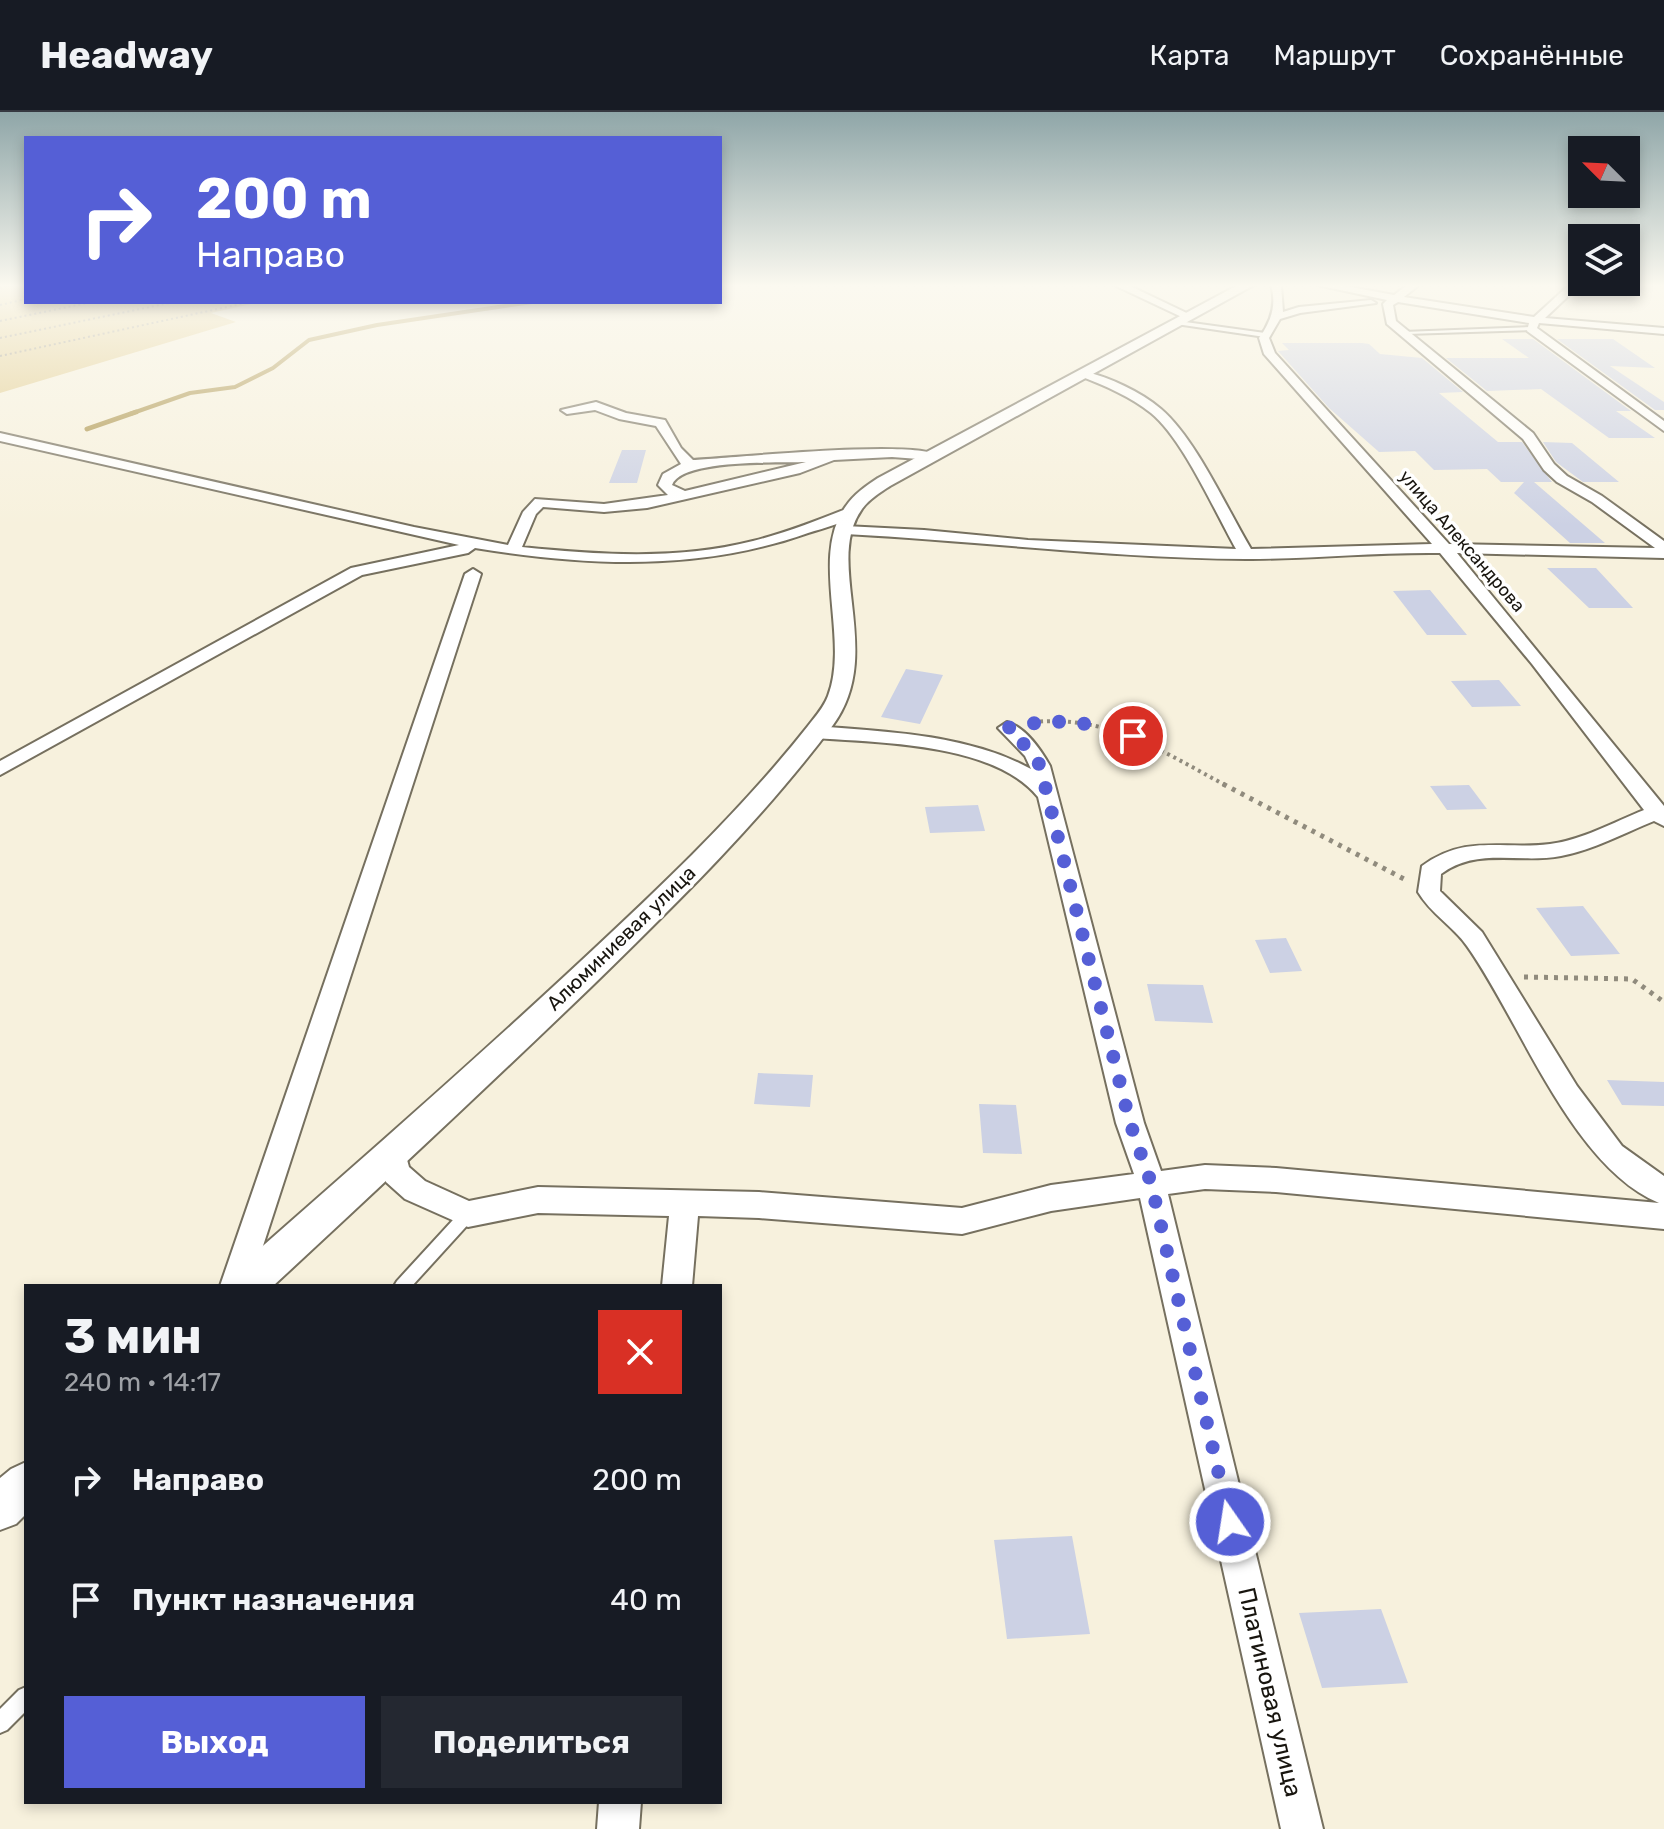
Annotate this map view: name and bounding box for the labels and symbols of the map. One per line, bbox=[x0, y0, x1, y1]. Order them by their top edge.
north arrow bbox=[1568, 136, 1640, 208]
street label: улица Александрова bbox=[1394, 466, 1530, 616]
pin bbox=[1099, 702, 1167, 770]
street label: Алюминиевая улица bbox=[541, 861, 701, 1015]
position arrow bbox=[1188, 1480, 1272, 1564]
street label: Платиновая улица bbox=[1232, 1584, 1308, 1800]

